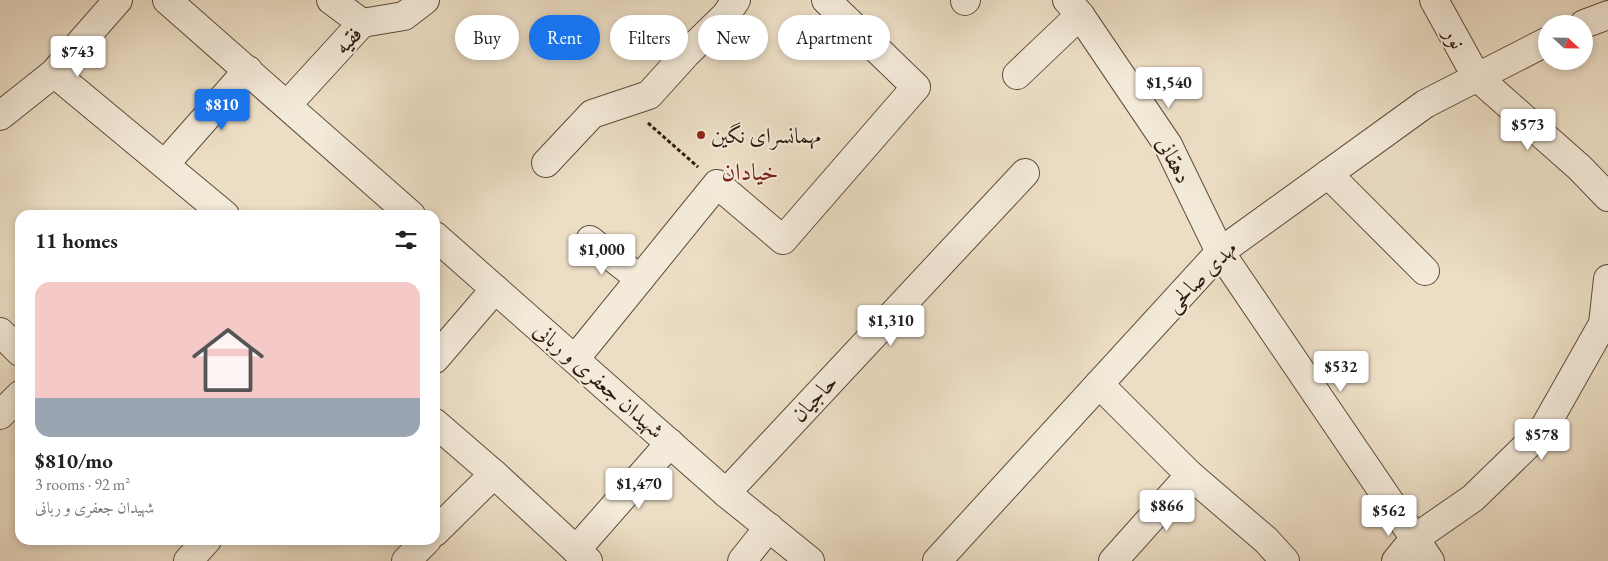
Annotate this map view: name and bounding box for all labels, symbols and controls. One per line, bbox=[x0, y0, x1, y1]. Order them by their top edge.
chip: Buy bbox=[455, 15, 519, 60]
chip: Rent bbox=[529, 15, 600, 60]
chip: Filters bbox=[610, 15, 688, 60]
chip: New bbox=[698, 15, 768, 60]
chip: Apartment bbox=[778, 15, 890, 60]
north arrow bbox=[1538, 15, 1592, 70]
map controls bbox=[1538, 15, 1593, 70]
street label: فقیه bbox=[328, 20, 368, 60]
street label: نور bbox=[1436, 20, 1473, 54]
pin: $743 bbox=[48, 36, 108, 78]
text: $743 bbox=[62, 41, 94, 62]
pin: $1,540 bbox=[1128, 66, 1210, 109]
text: $1,540 bbox=[1146, 72, 1192, 93]
pin: $810 bbox=[192, 88, 252, 131]
text: $810 bbox=[206, 94, 238, 115]
pin: $573 bbox=[1498, 108, 1558, 151]
text: $573 bbox=[1512, 114, 1544, 135]
place label: مهمانسرای نگین bbox=[711, 121, 821, 150]
marker: مهمانسرای نگین bbox=[695, 129, 707, 141]
street label: دهقانی bbox=[1150, 131, 1198, 189]
district label: خیادان bbox=[722, 156, 778, 187]
icon: filters bbox=[392, 226, 420, 254]
text: 11 homes bbox=[35, 227, 118, 254]
pin: $1,000 bbox=[561, 234, 643, 276]
street label: مهدی صالحی bbox=[1159, 234, 1244, 319]
text: $1,000 bbox=[579, 239, 625, 260]
pin: $1,310 bbox=[850, 304, 932, 347]
text: $1,310 bbox=[868, 310, 914, 331]
icon: home bbox=[183, 315, 273, 405]
street label: شهیدان جعفری و ربانی bbox=[528, 315, 670, 445]
pin: $532 bbox=[1311, 350, 1371, 393]
text: $532 bbox=[1325, 356, 1357, 377]
street label: حاجیان bbox=[784, 368, 844, 428]
pin: $578 bbox=[1512, 418, 1572, 461]
text: $578 bbox=[1526, 424, 1558, 445]
text: $810/mo bbox=[35, 447, 113, 474]
pin: $1,470 bbox=[598, 468, 680, 510]
text: $1,470 bbox=[616, 473, 662, 494]
text: 3 rooms · 92 m² bbox=[35, 474, 130, 495]
pin: $866 bbox=[1137, 490, 1197, 532]
pin: $562 bbox=[1359, 494, 1419, 537]
text: $866 bbox=[1151, 495, 1183, 516]
text: شهیدان جعفری و ربانی bbox=[35, 497, 154, 518]
text: $562 bbox=[1373, 500, 1405, 521]

